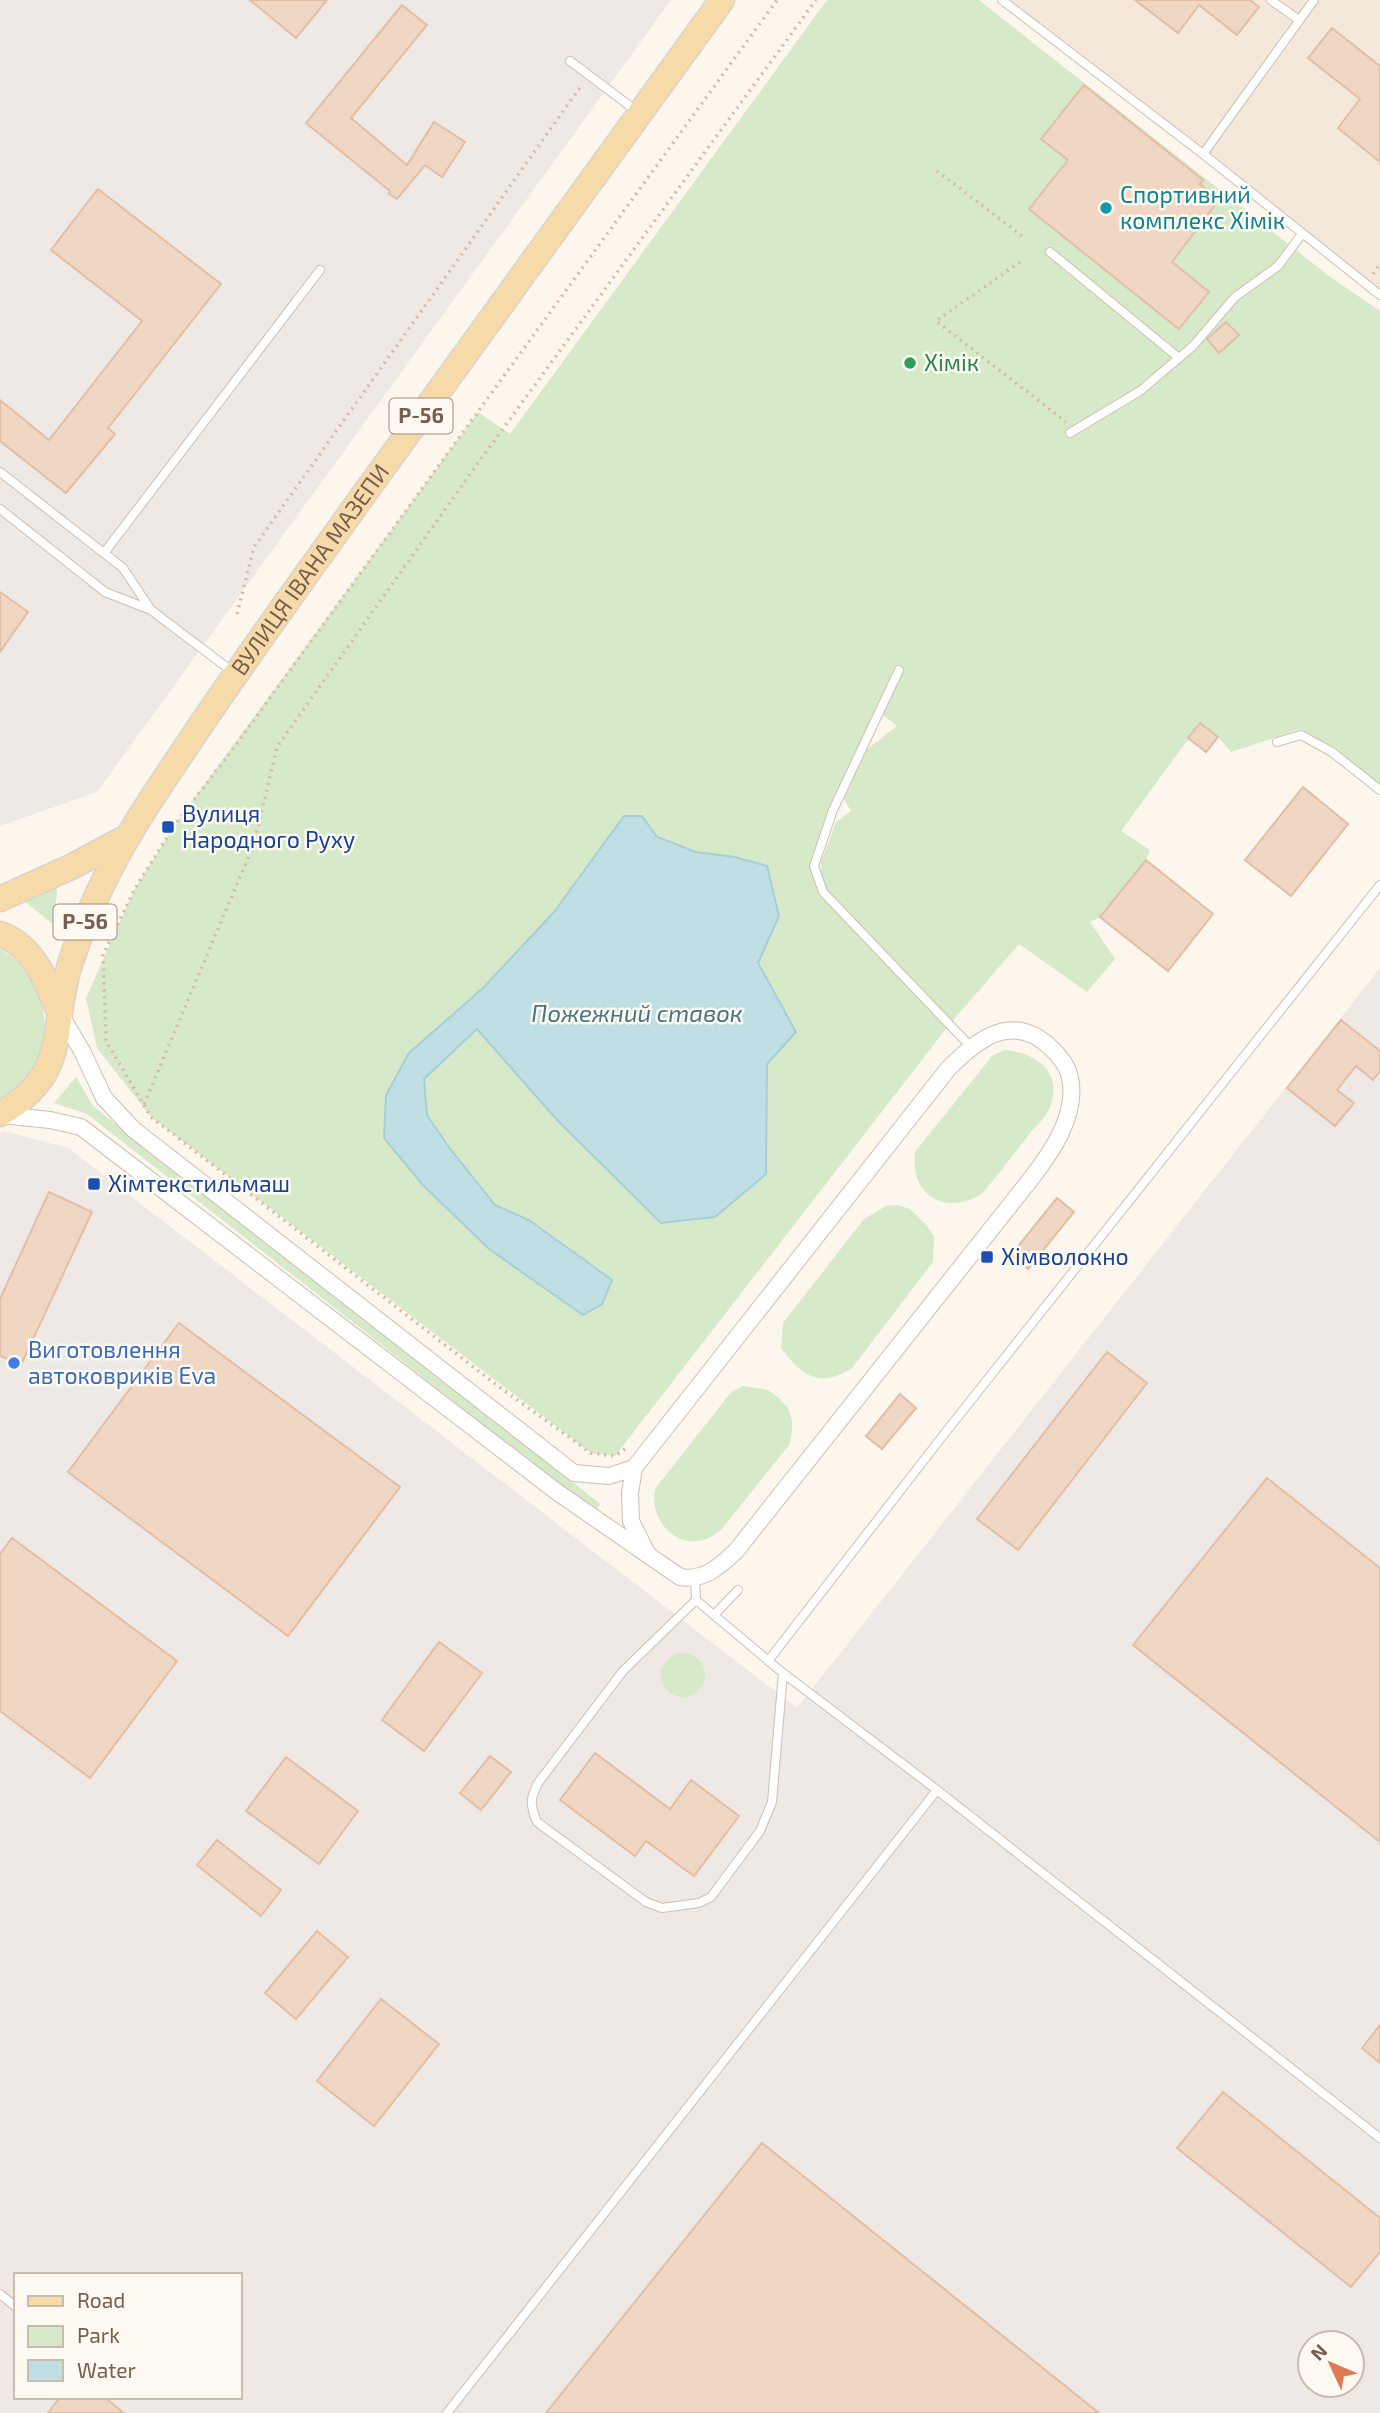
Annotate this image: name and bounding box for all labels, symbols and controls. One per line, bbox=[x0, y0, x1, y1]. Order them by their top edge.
place label: Спортивний комплекс Хімік bbox=[1120, 180, 1285, 234]
marker: Спортивний комплекс Хімік bbox=[1098, 200, 1114, 216]
place label: Хімік bbox=[924, 348, 979, 376]
marker: Хімік bbox=[902, 355, 918, 371]
road number: Р-56 bbox=[390, 398, 452, 434]
street label: ВУЛИЦЯ ІВАНА МАЗЕПИ bbox=[224, 458, 394, 680]
place label: Вулиця Народного Руху bbox=[182, 799, 355, 854]
marker: Вулиця Народного Руху bbox=[160, 819, 176, 835]
road number: Р-56 bbox=[54, 904, 116, 940]
water label: Пожежний ставок bbox=[531, 998, 743, 1027]
place label: Хімтекстильмаш bbox=[108, 1169, 290, 1197]
marker: Хімтекстильмаш bbox=[86, 1176, 102, 1192]
place label: Хімволокно bbox=[1001, 1242, 1129, 1270]
marker: Хімволокно bbox=[979, 1249, 995, 1265]
place label: Виготовлення автоковриків Eva bbox=[28, 1335, 216, 1389]
marker: Виготовлення автоковриків Eva bbox=[6, 1355, 22, 1371]
legend bbox=[14, 2273, 242, 2399]
text: Road bbox=[77, 2287, 125, 2312]
text: Park bbox=[77, 2322, 120, 2347]
north arrow bbox=[1296, 2329, 1366, 2399]
text: N bbox=[1305, 2339, 1331, 2365]
text: Water bbox=[77, 2357, 136, 2382]

